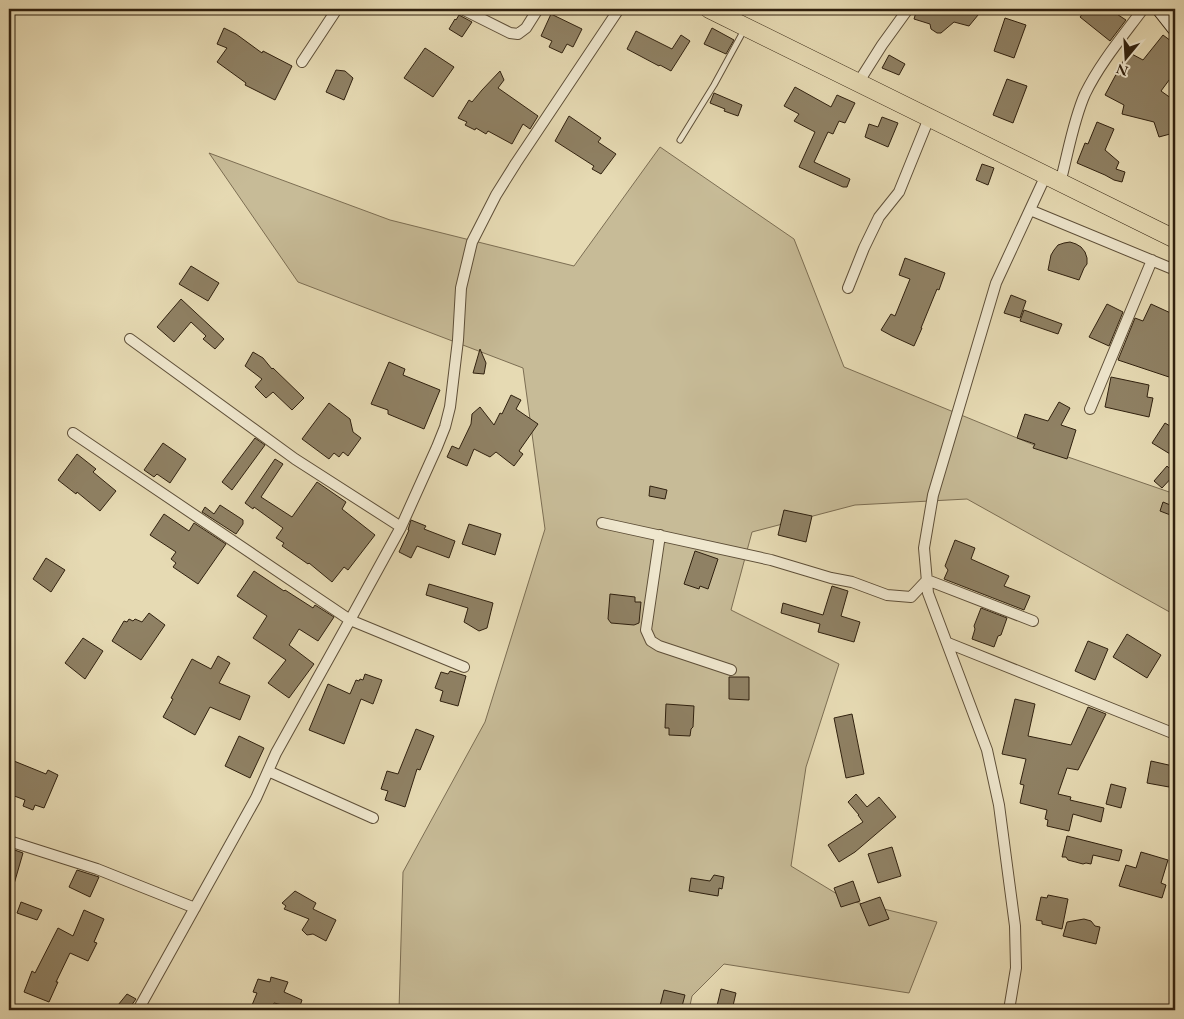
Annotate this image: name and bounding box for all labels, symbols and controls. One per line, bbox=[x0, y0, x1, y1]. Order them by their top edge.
north arrow bbox=[1102, 32, 1152, 82]
text: N bbox=[1113, 60, 1130, 81]

